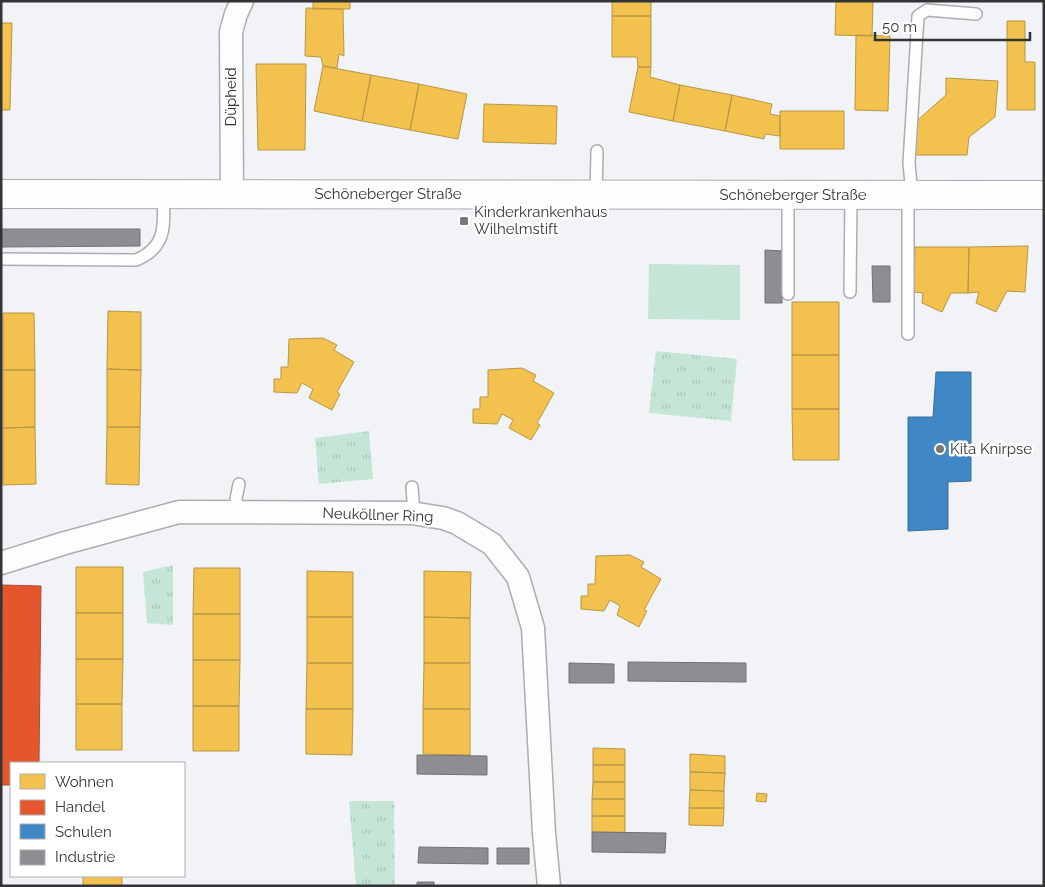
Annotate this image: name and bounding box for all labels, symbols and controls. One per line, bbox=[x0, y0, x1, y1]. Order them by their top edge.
scale bar bbox=[875, 10, 1030, 42]
text: 50 m bbox=[882, 18, 917, 36]
street label: Düpheid bbox=[222, 67, 240, 127]
street label: Schöneberger Straße bbox=[315, 185, 462, 203]
street label: Schöneberger Straße bbox=[720, 186, 867, 204]
place label: Kinderkrankenhaus Wilhelmstift bbox=[474, 203, 607, 238]
marker: Kinderkrankenhaus Wilhelmstift bbox=[458, 215, 470, 227]
place label: Kita Knirpse bbox=[950, 440, 1032, 458]
marker: Kita Knirpse bbox=[934, 443, 946, 455]
street label: Neuköllner Ring bbox=[322, 504, 434, 526]
legend bbox=[10, 762, 185, 877]
text: Wohnen bbox=[55, 773, 114, 791]
text: Handel bbox=[55, 798, 106, 816]
text: Schulen bbox=[55, 823, 112, 841]
text: Industrie bbox=[55, 848, 116, 866]

